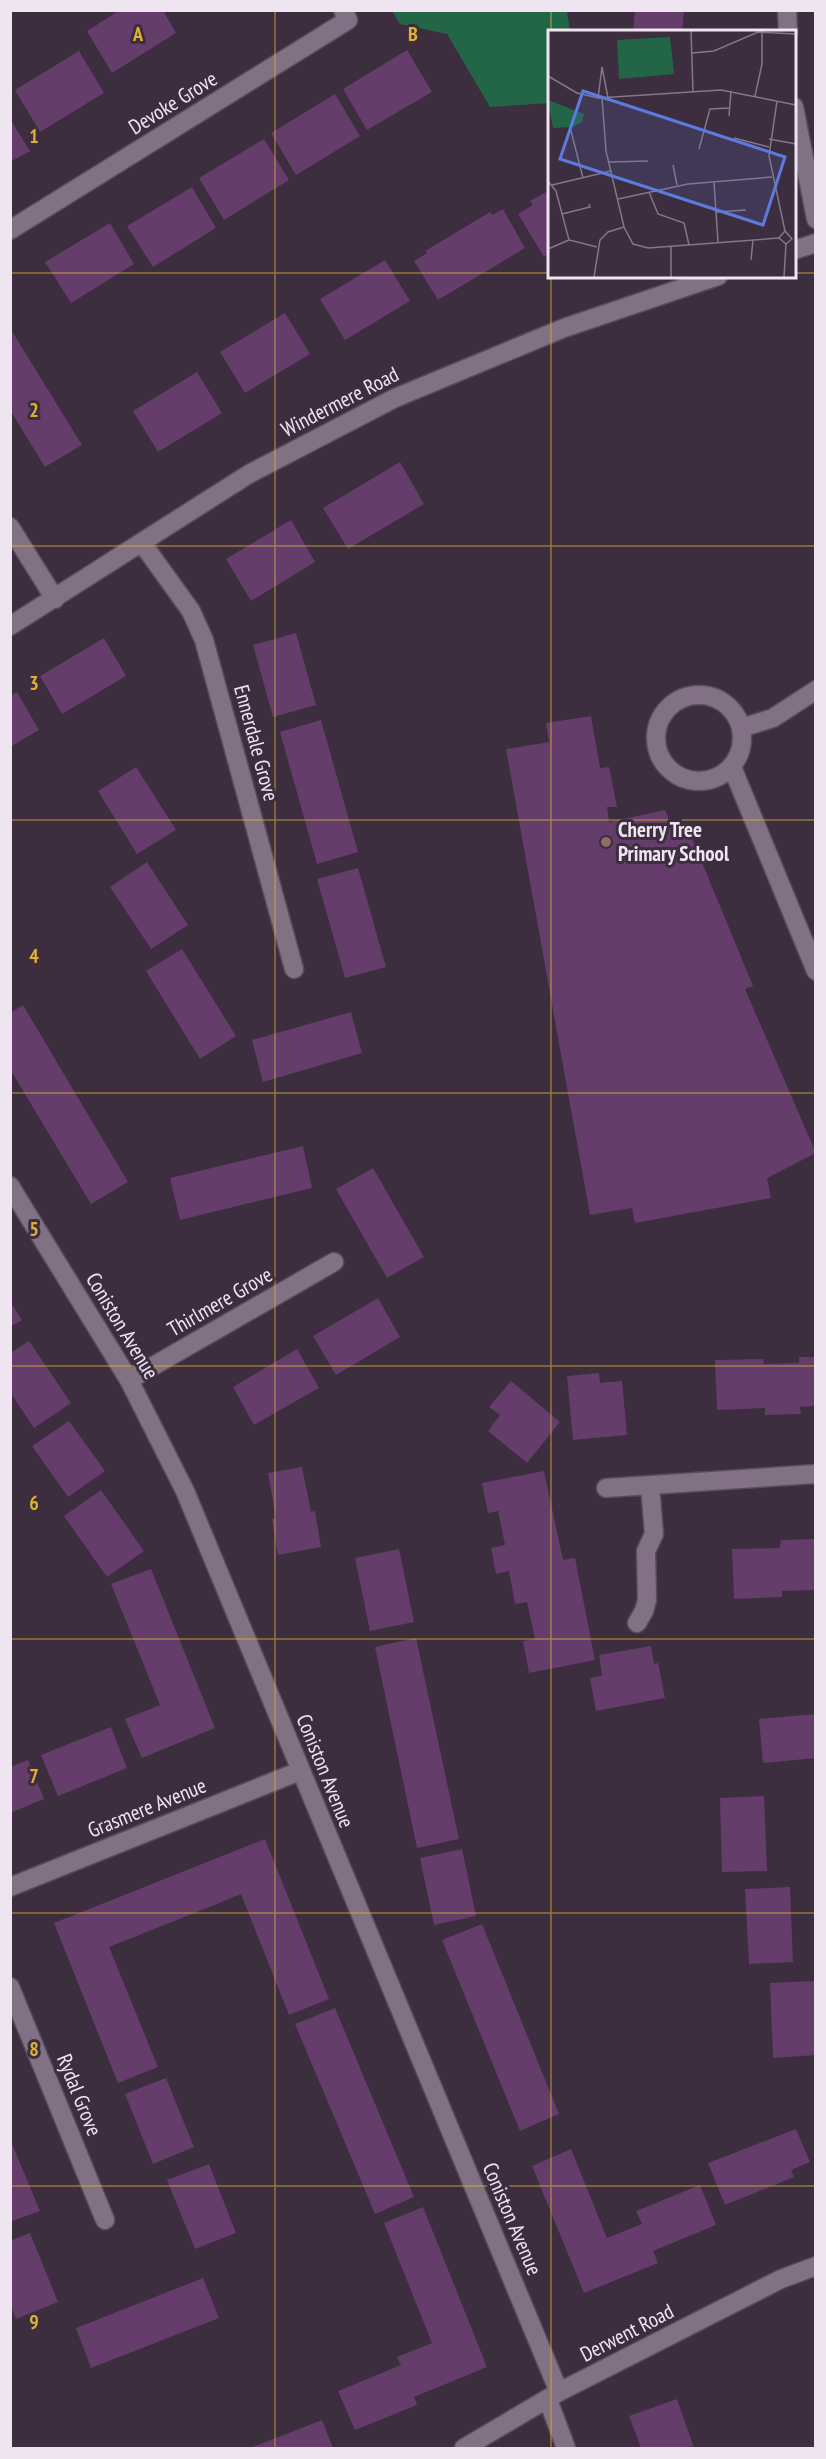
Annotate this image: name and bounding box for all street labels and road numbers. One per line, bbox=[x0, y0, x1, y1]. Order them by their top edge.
street label: Devoke Grove bbox=[123, 65, 222, 140]
street label: Windermere Road bbox=[276, 360, 403, 443]
street label: Ennerdale Grove bbox=[228, 682, 285, 804]
street label: Thirlmere Grove bbox=[162, 1261, 277, 1342]
street label: Coniston Avenue bbox=[80, 1267, 165, 1384]
street label: Coniston Avenue bbox=[290, 1710, 360, 1831]
street label: Grasmere Avenue bbox=[84, 1772, 210, 1844]
street label: Rydal Grove bbox=[51, 2050, 108, 2140]
street label: Coniston Avenue bbox=[477, 2158, 548, 2279]
street label: Derwent Road bbox=[575, 2297, 678, 2368]

